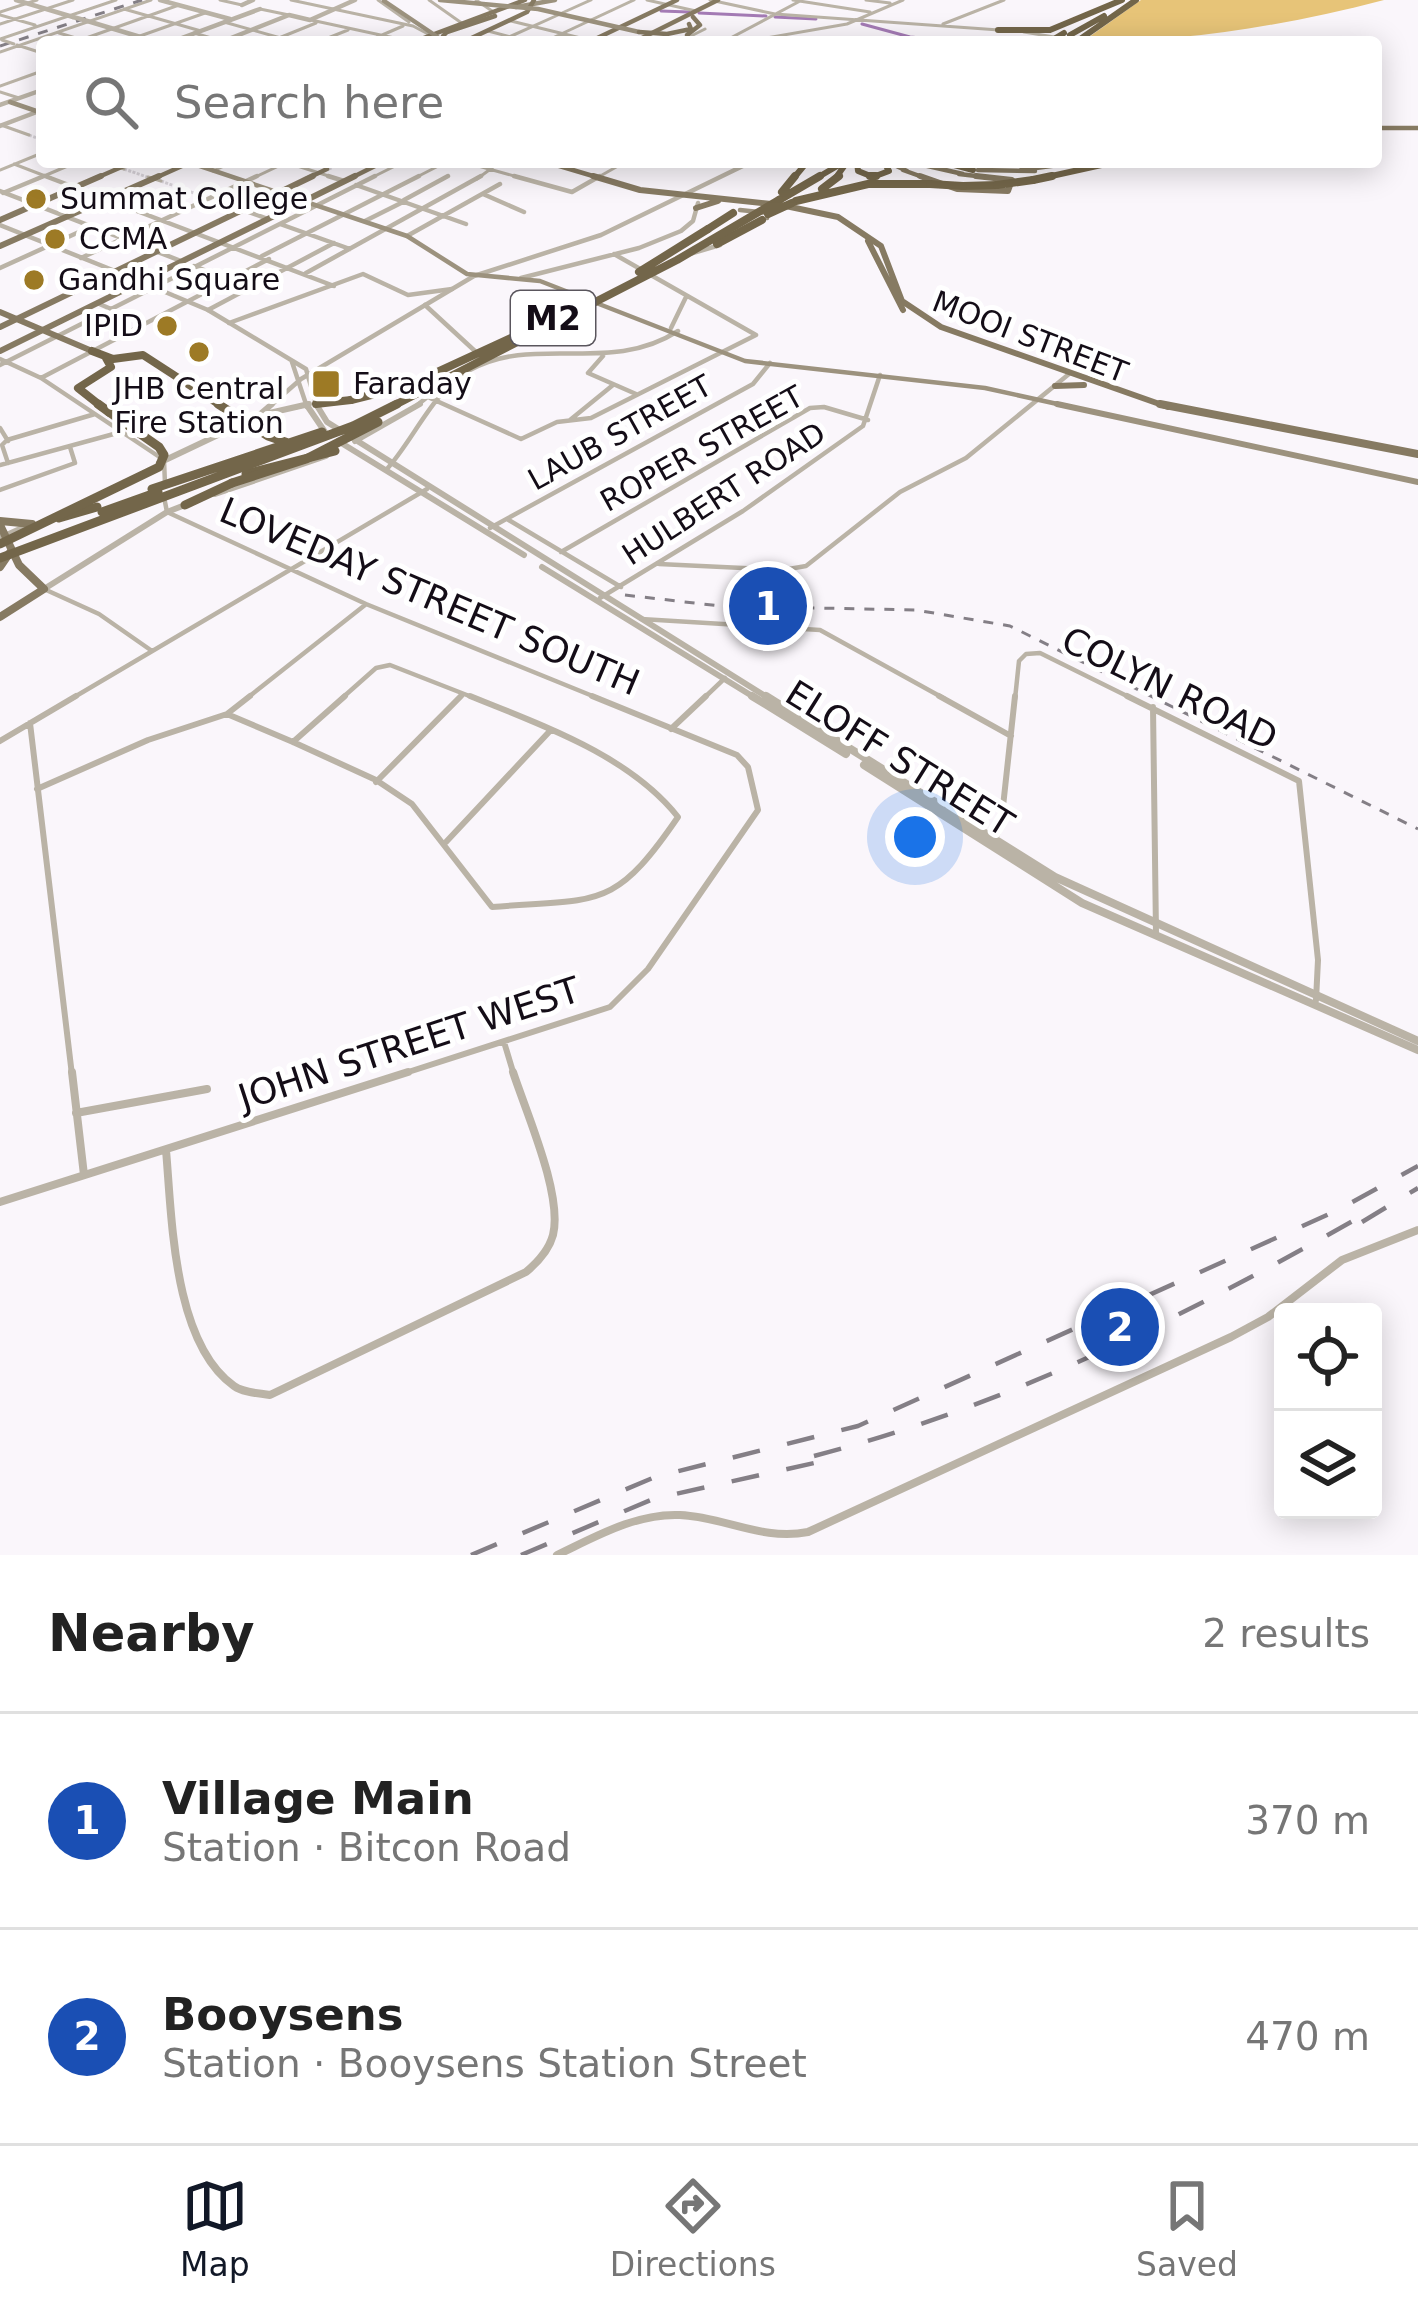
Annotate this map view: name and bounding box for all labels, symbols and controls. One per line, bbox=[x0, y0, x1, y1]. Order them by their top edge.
search box bbox=[36, 36, 1382, 168]
icon: search bbox=[78, 69, 144, 135]
text: Search here bbox=[174, 76, 444, 129]
place label: Summat College bbox=[60, 181, 308, 216]
marker: Summat College bbox=[23, 186, 49, 212]
place label: CCMA bbox=[79, 221, 168, 256]
marker: CCMA bbox=[42, 226, 68, 252]
place label: Gandhi Square bbox=[58, 262, 280, 297]
marker: Gandhi Square bbox=[21, 267, 47, 293]
street label: MOOI STREET bbox=[928, 283, 1133, 390]
road number: M2 bbox=[511, 291, 595, 345]
place label: IPID bbox=[84, 308, 143, 343]
marker: IPID bbox=[154, 313, 180, 339]
marker: JHB Central Fire Station bbox=[186, 339, 212, 365]
place label: Faraday bbox=[353, 366, 472, 401]
street label: LAUB STREET bbox=[522, 367, 718, 497]
marker: Faraday bbox=[310, 368, 342, 400]
place label: JHB Central Fire Station bbox=[112, 371, 284, 440]
street label: ROPER STREET bbox=[594, 378, 810, 519]
street label: HULBERT ROAD bbox=[616, 415, 832, 572]
street label: LOVEDAY STREET SOUTH bbox=[214, 489, 646, 704]
pin: 1 bbox=[729, 561, 807, 651]
street label: COLYN ROAD bbox=[1056, 619, 1284, 758]
street label: ELOFF STREET bbox=[779, 672, 1022, 845]
your location bbox=[885, 807, 945, 867]
street label: JOHN STREET WEST bbox=[231, 969, 586, 1119]
pin: 2 bbox=[1081, 1282, 1159, 1372]
map controls bbox=[1274, 1303, 1382, 1519]
button: locate bbox=[1274, 1303, 1382, 1411]
button: layers bbox=[1274, 1411, 1382, 1519]
text: Nearby bbox=[48, 1604, 255, 1663]
text: 2 results bbox=[1202, 1611, 1370, 1656]
text: Village Main bbox=[162, 1772, 474, 1825]
text: 1 bbox=[73, 1798, 101, 1843]
text: 370 m bbox=[1245, 1798, 1370, 1843]
text: Station · Bitcon Road bbox=[162, 1825, 571, 1870]
text: Booysens bbox=[162, 1988, 404, 2041]
text: 2 bbox=[73, 2014, 101, 2059]
text: 470 m bbox=[1245, 2014, 1370, 2059]
text: Station · Booysens Station Street bbox=[162, 2041, 807, 2086]
tab: Map bbox=[180, 2173, 250, 2284]
tab: Directions bbox=[610, 2173, 776, 2284]
tab: Saved bbox=[1136, 2173, 1238, 2284]

